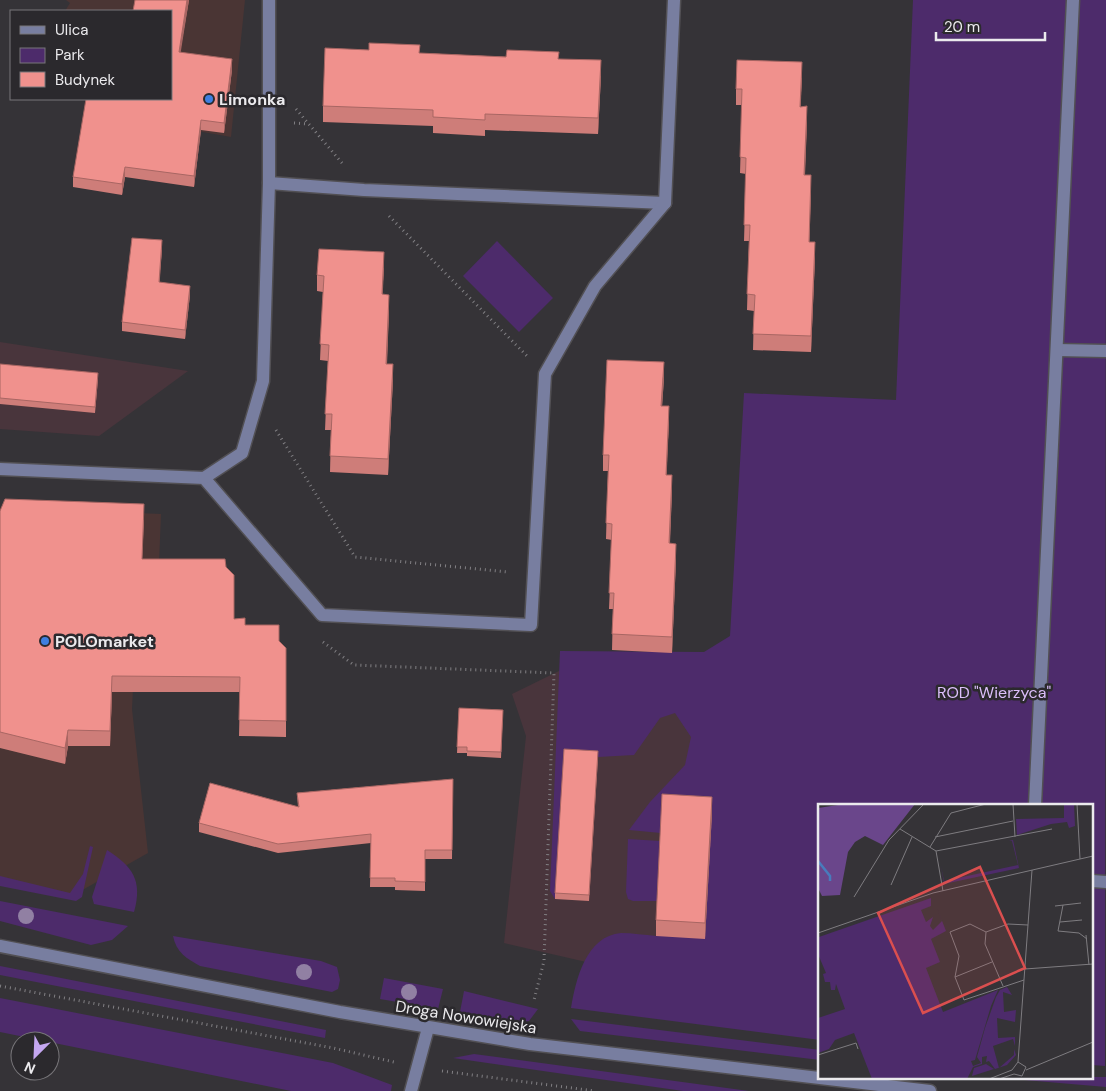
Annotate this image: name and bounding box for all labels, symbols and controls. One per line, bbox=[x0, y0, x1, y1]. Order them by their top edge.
legend bbox=[10, 10, 172, 100]
scale bar bbox=[936, 10, 1045, 42]
text: 20 m bbox=[944, 17, 980, 37]
text: Ulica bbox=[55, 20, 89, 40]
text: Park bbox=[55, 45, 85, 65]
text: Budynek bbox=[55, 70, 116, 90]
place label: Limonka bbox=[219, 89, 285, 110]
marker: Limonka bbox=[203, 93, 215, 105]
place label: POLOmarket bbox=[55, 631, 154, 652]
marker: POLOmarket bbox=[39, 635, 51, 647]
park label: ROD "Wierzyca" bbox=[937, 682, 1051, 703]
inset map bbox=[818, 804, 1094, 1078]
street label: Droga Nowowiejska bbox=[394, 995, 538, 1039]
north arrow bbox=[10, 1031, 60, 1081]
text: N bbox=[21, 1058, 38, 1078]

